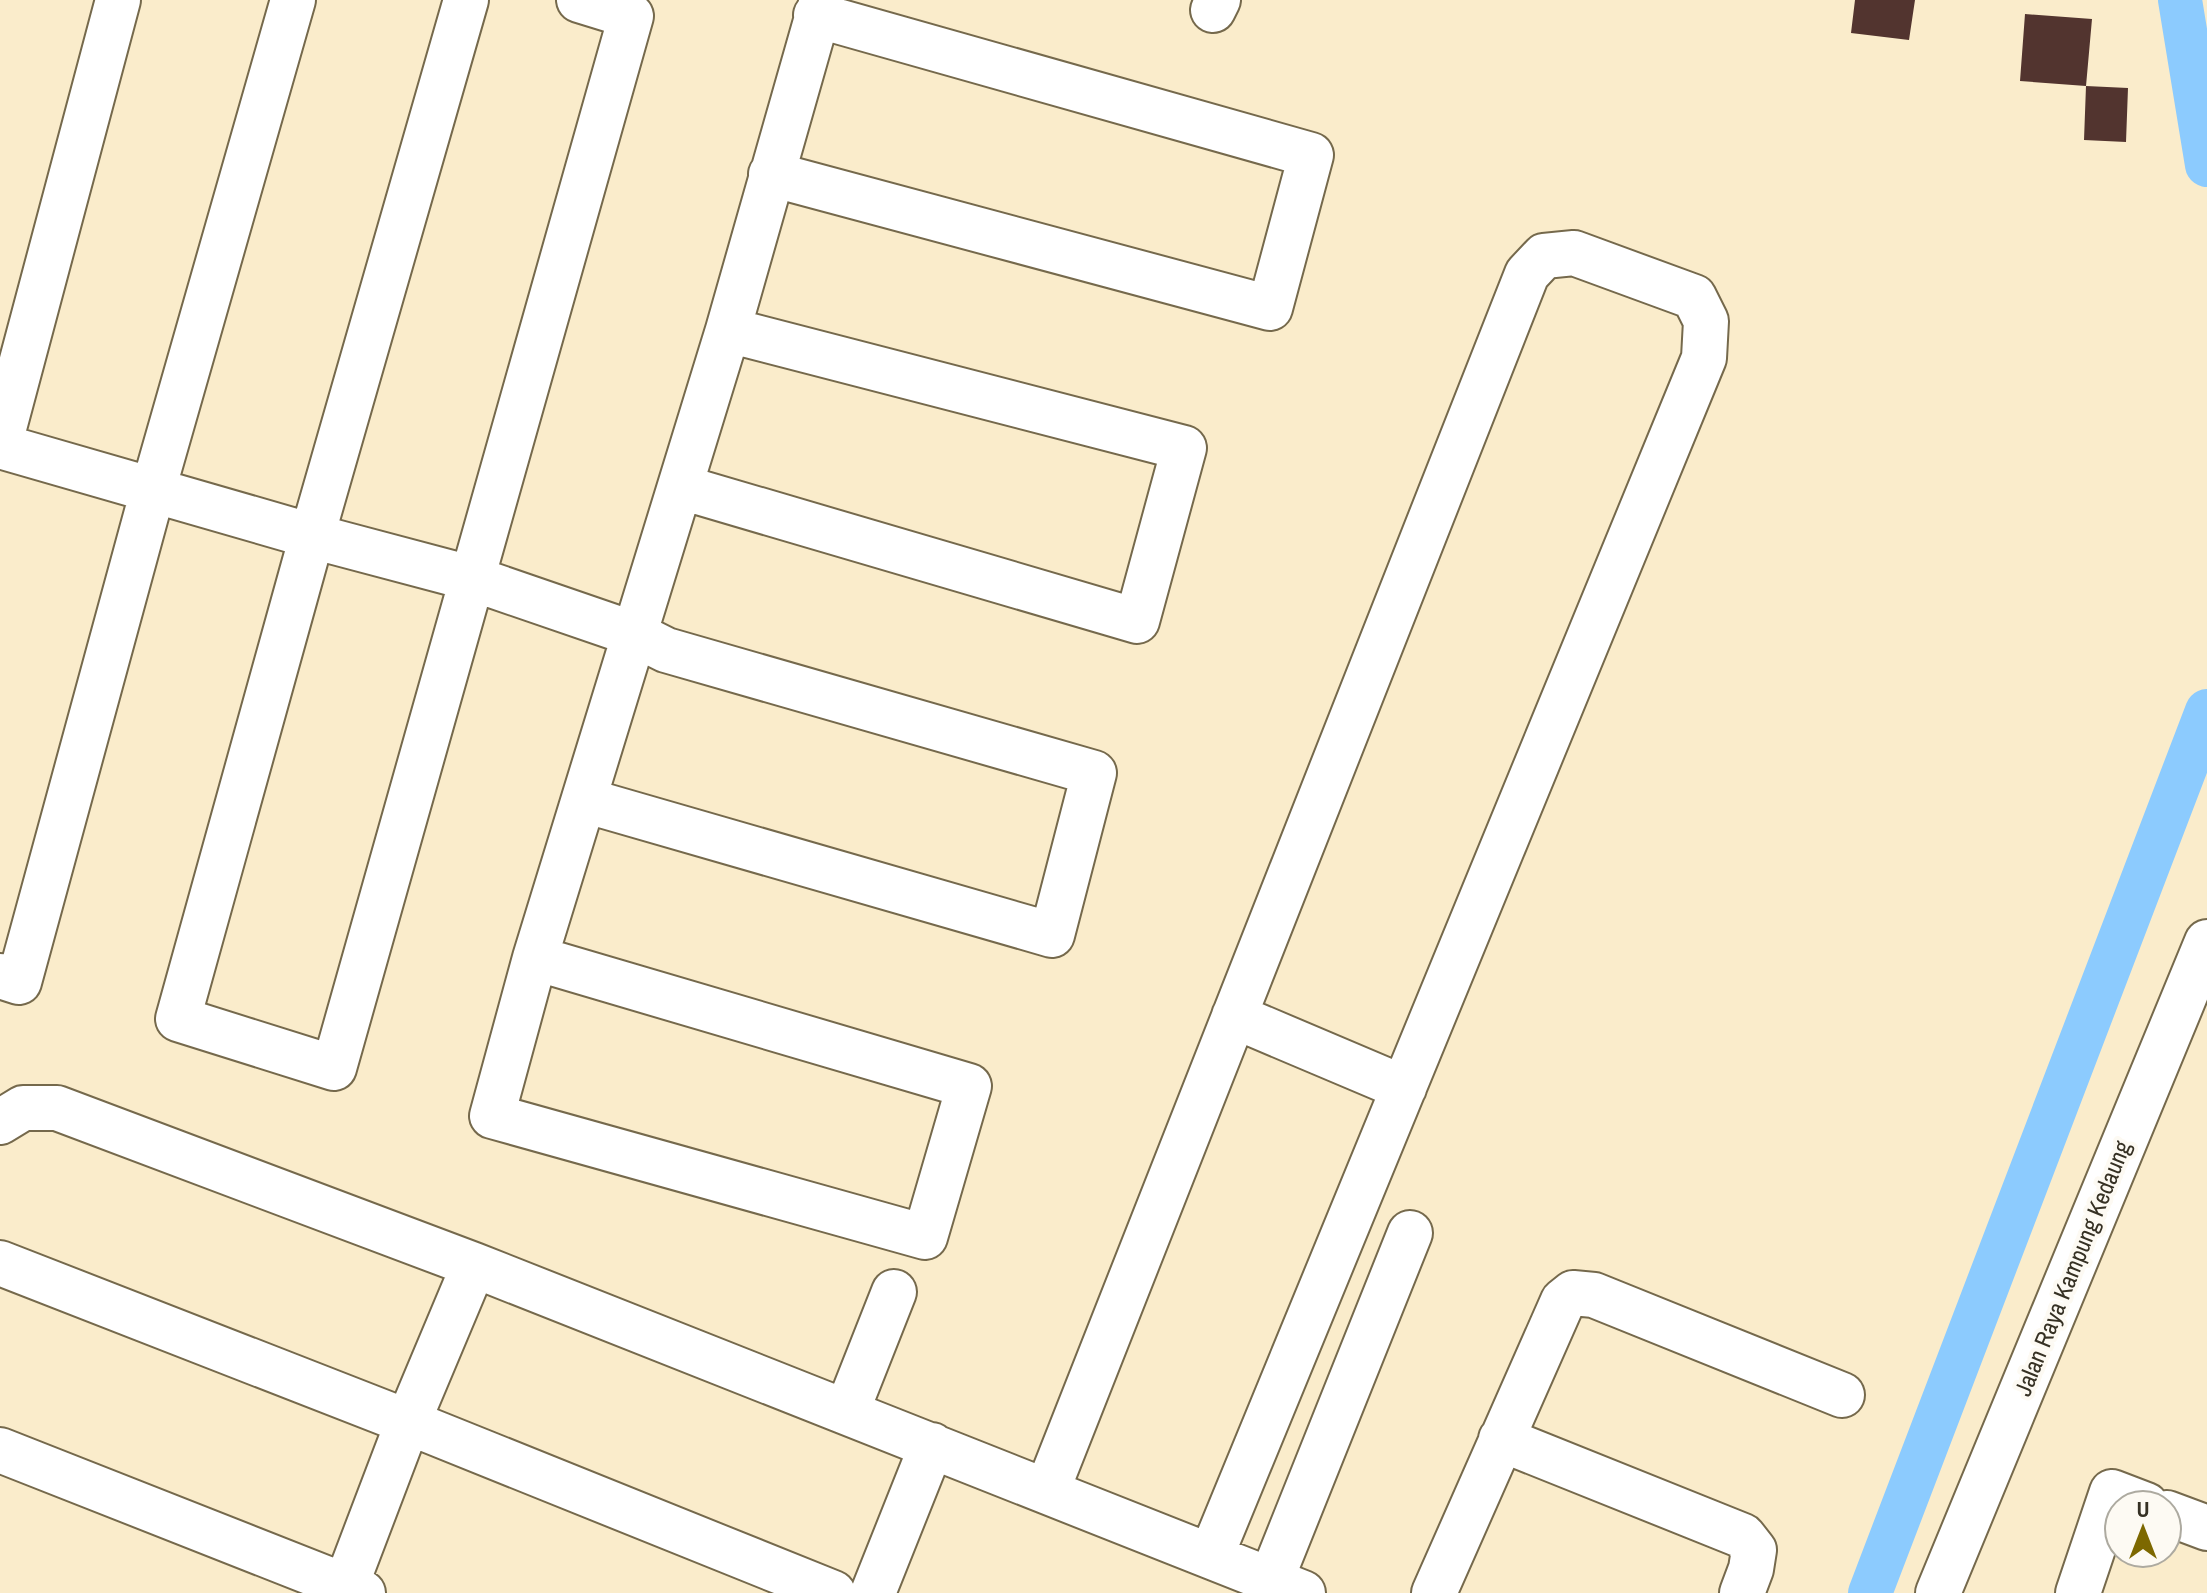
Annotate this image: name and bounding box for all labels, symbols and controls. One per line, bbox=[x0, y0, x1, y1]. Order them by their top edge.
street label: Jalan Raya Kampung Kedaung bbox=[2006, 1136, 2138, 1400]
north arrow bbox=[2103, 1489, 2183, 1569]
text: U bbox=[2136, 1494, 2150, 1524]

